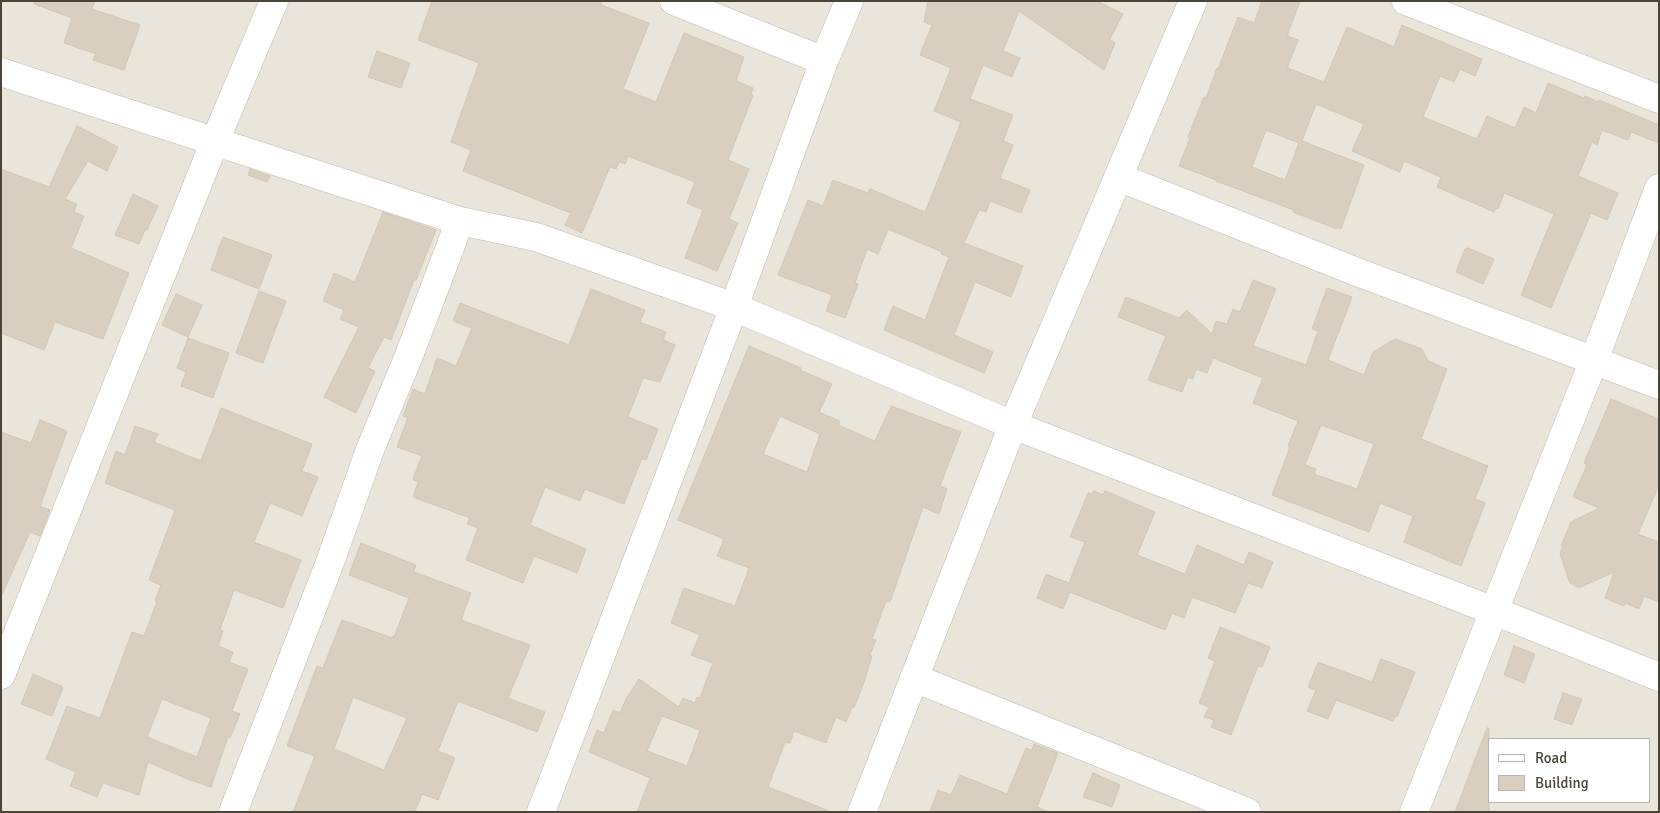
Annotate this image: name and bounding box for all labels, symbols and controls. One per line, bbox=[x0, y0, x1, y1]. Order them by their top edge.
legend bbox=[1488, 738, 1650, 803]
text: Road bbox=[1535, 749, 1567, 767]
text: Building bbox=[1535, 774, 1589, 792]

